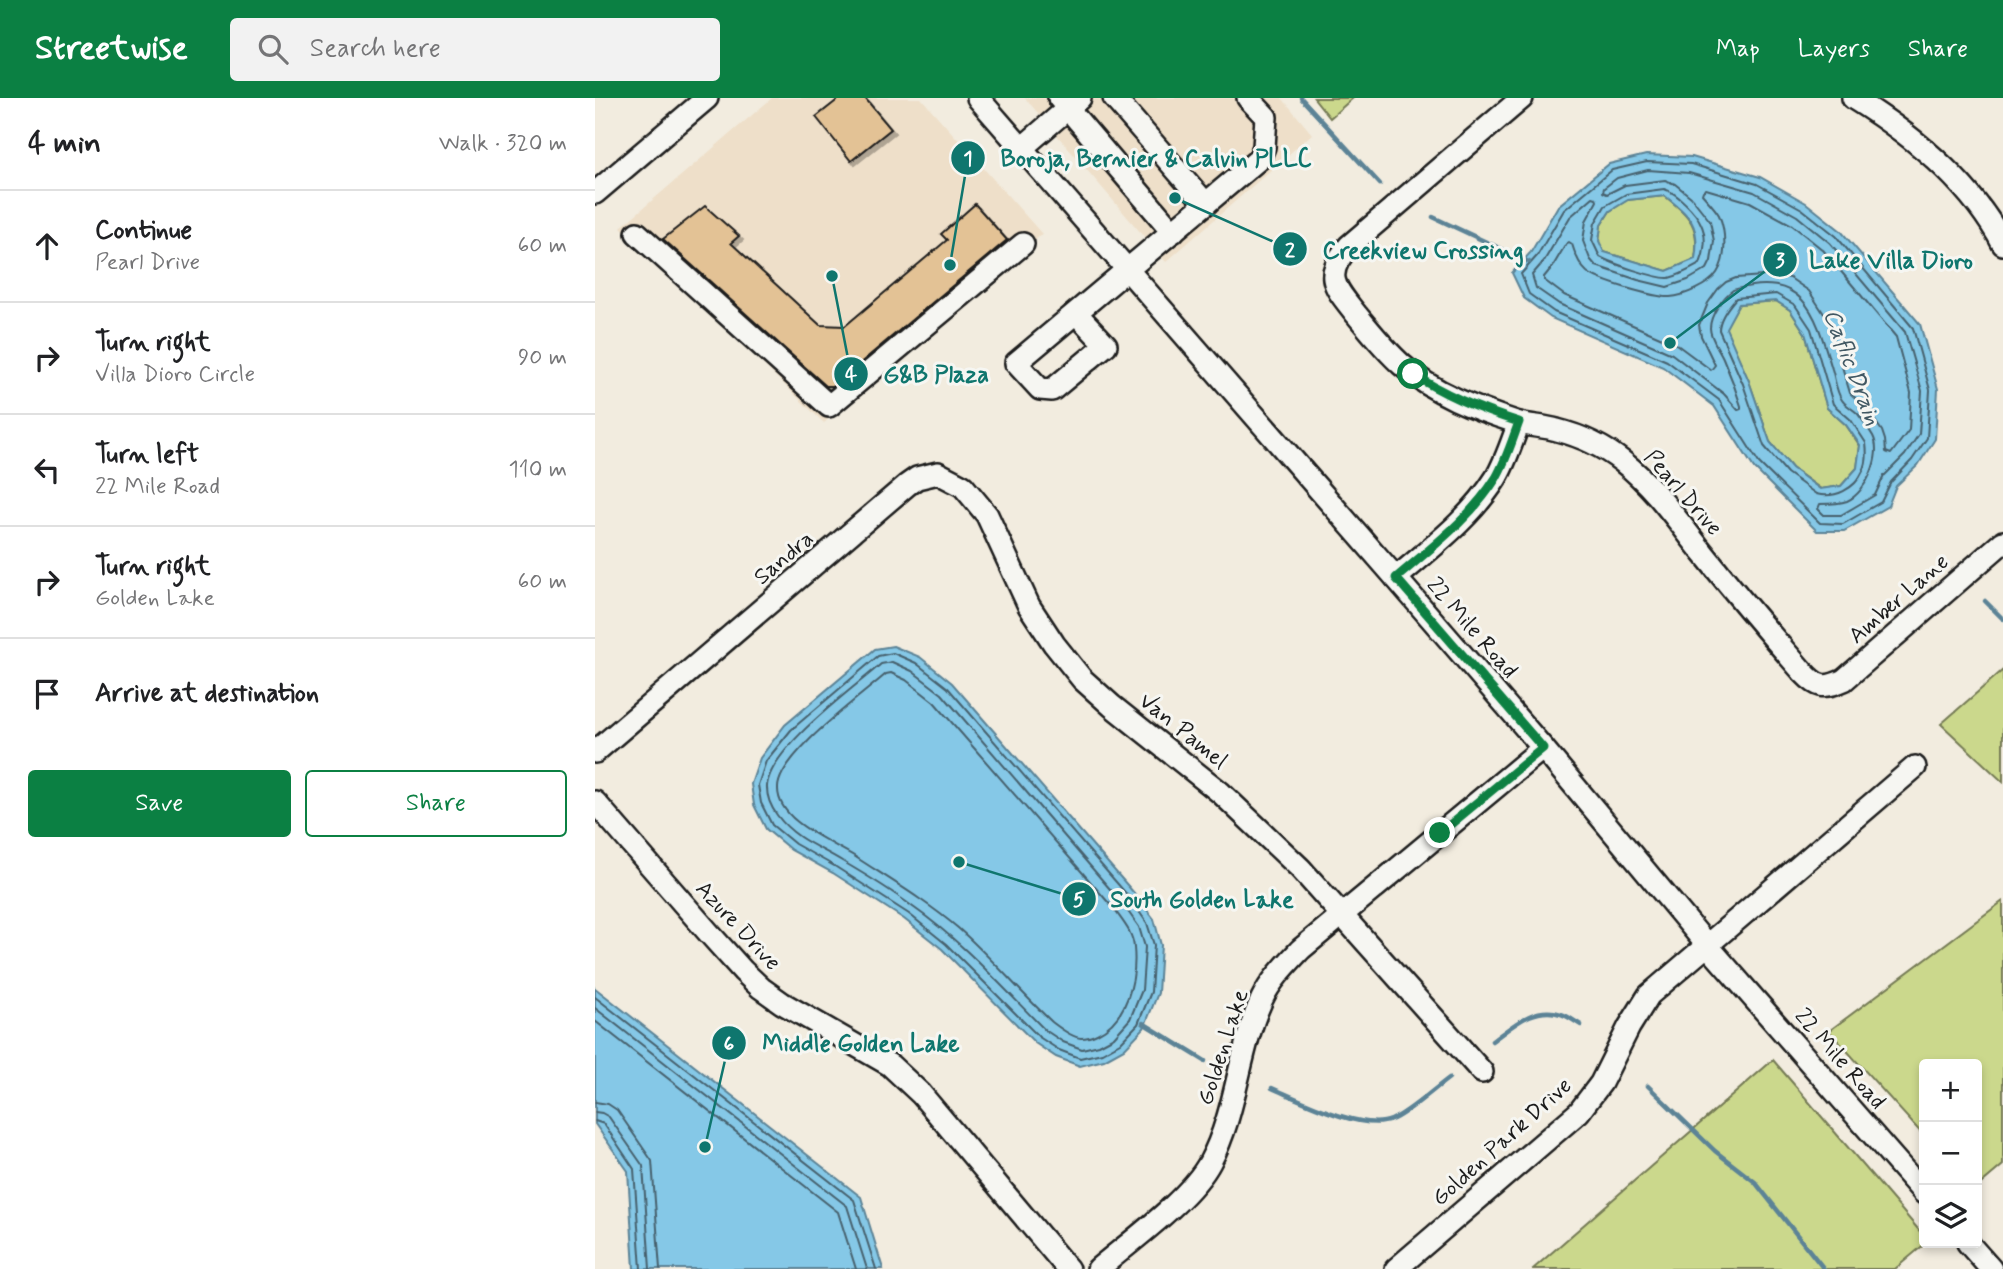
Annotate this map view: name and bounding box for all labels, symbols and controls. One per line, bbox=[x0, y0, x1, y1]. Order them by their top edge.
search box bbox=[230, 18, 720, 81]
text: Streetwise bbox=[35, 27, 188, 71]
icon: search bbox=[254, 30, 292, 68]
text: Search here bbox=[310, 32, 441, 66]
text: Map bbox=[1716, 34, 1760, 65]
text: Layers bbox=[1798, 34, 1870, 65]
text: Share bbox=[1908, 34, 1968, 65]
text: 4 min bbox=[28, 124, 101, 163]
text: Walk · 320 m bbox=[439, 129, 567, 159]
callout: Boroja, Bernier & Calvin PLLC bbox=[951, 135, 1326, 180]
text: Boroja, Bernier & Calvin PLLC bbox=[1000, 144, 1312, 175]
text: 1 bbox=[963, 145, 973, 173]
text: Continue bbox=[95, 214, 192, 248]
icon: ahead bbox=[28, 227, 66, 265]
callout: Creekview Crossing bbox=[1272, 227, 1538, 272]
text: 60 m bbox=[518, 231, 567, 261]
text: Creekview Crossing bbox=[1322, 236, 1524, 268]
text: 2 bbox=[1285, 237, 1296, 265]
callout: Lake Villa Dioro bbox=[1762, 237, 1984, 282]
text: Lake Villa Dioro bbox=[1809, 246, 1973, 277]
text: 3 bbox=[1775, 247, 1785, 275]
text: Pearl Drive bbox=[95, 248, 200, 278]
water label: Caflic Drain bbox=[1815, 305, 1888, 430]
text: Turn right bbox=[95, 326, 211, 360]
icon: right bbox=[28, 339, 66, 377]
text: 90 m bbox=[518, 343, 567, 373]
callout: G&B Plaza bbox=[833, 351, 1004, 396]
route start bbox=[1397, 358, 1428, 389]
text: Villa Dioro Circle bbox=[95, 360, 255, 390]
text: G&B Plaza bbox=[883, 360, 989, 391]
text: 4 bbox=[845, 361, 858, 389]
text: Turn left bbox=[95, 438, 199, 472]
street label: Pearl Drive bbox=[1637, 444, 1728, 543]
icon: left bbox=[28, 451, 66, 489]
text: 110 m bbox=[508, 455, 567, 485]
text: 22 Mile Road bbox=[95, 472, 220, 502]
street label: Sandra bbox=[748, 525, 821, 592]
street label: Amber Lane bbox=[1843, 548, 1956, 651]
text: Turn right bbox=[95, 550, 211, 584]
icon: right bbox=[28, 563, 66, 601]
text: 60 m bbox=[518, 567, 567, 597]
street label: 22 Mile Road bbox=[1419, 571, 1524, 685]
text: Golden Lake bbox=[95, 584, 215, 614]
icon: arrive bbox=[28, 675, 66, 713]
text: Arrive at destination bbox=[95, 677, 319, 711]
street label: Van Pamel bbox=[1132, 687, 1233, 777]
button: Save bbox=[28, 770, 291, 837]
button: Share bbox=[305, 770, 567, 837]
route end bbox=[1424, 817, 1455, 848]
street label: Azure Drive bbox=[688, 875, 787, 978]
callout: South Golden Lake bbox=[1061, 877, 1308, 922]
text: South Golden Lake bbox=[1110, 885, 1294, 916]
text: 5 bbox=[1073, 886, 1086, 914]
street label: Golden Lake bbox=[1191, 986, 1257, 1109]
street label: 22 Mile Road bbox=[1787, 1002, 1892, 1116]
callout: Middle Golden Lake bbox=[711, 1020, 975, 1065]
text: Middle Golden Lake bbox=[762, 1029, 960, 1060]
text: 6 bbox=[724, 1030, 735, 1058]
map controls bbox=[1919, 1059, 1982, 1248]
button: + bbox=[1919, 1059, 1982, 1122]
street label: Golden Park Drive bbox=[1426, 1072, 1579, 1213]
button: − bbox=[1919, 1122, 1982, 1185]
button: layers bbox=[1919, 1185, 1982, 1248]

